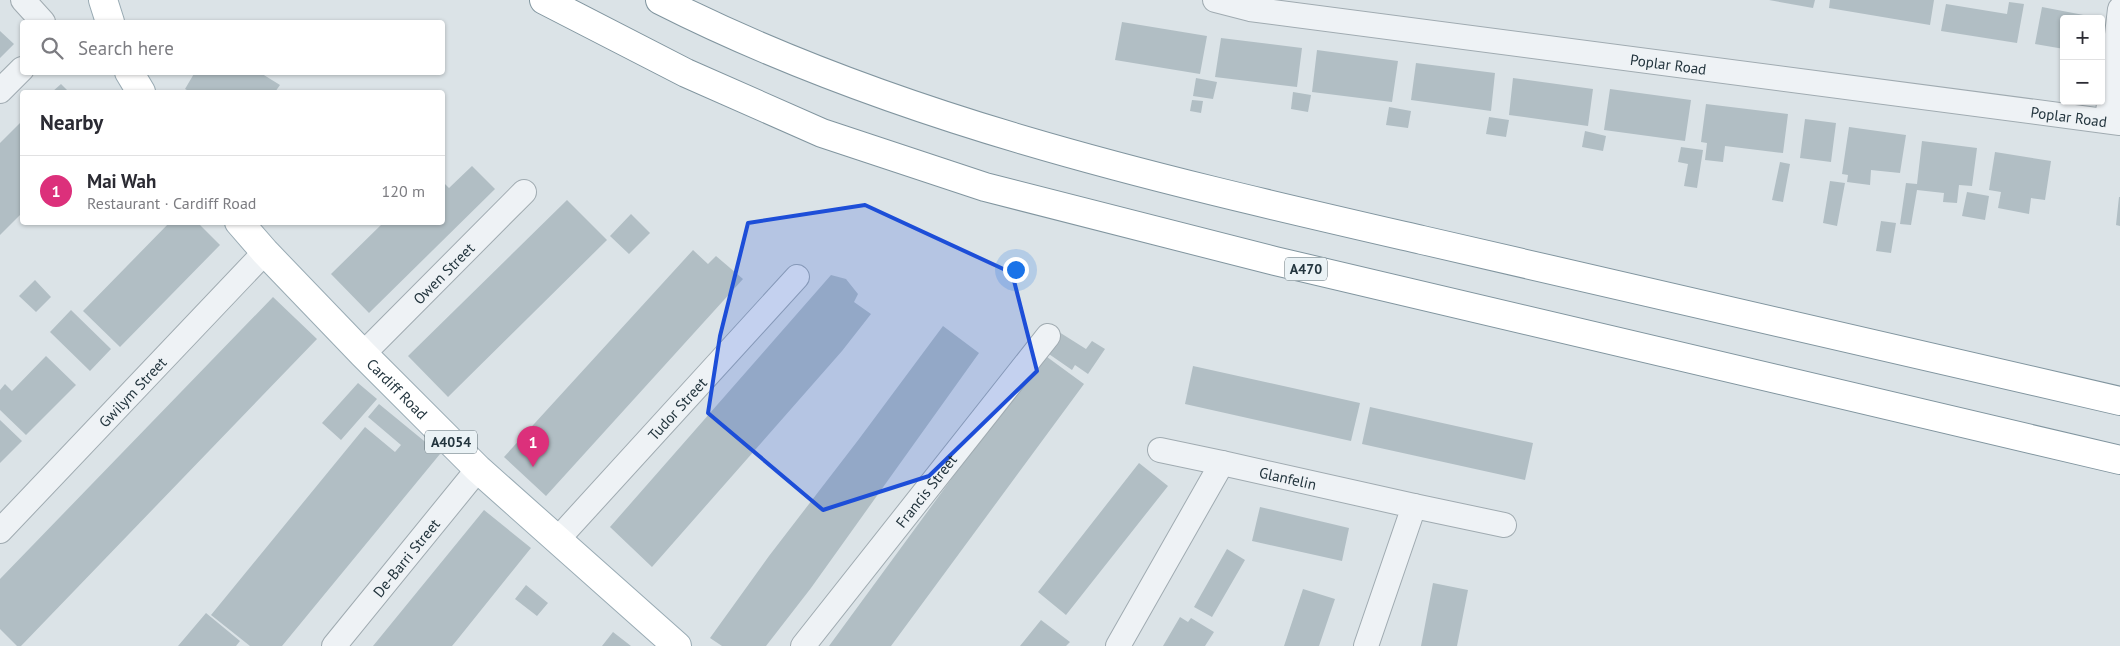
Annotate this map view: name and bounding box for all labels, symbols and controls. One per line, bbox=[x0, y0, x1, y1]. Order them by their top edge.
map controls bbox=[2060, 15, 2105, 105]
button: + bbox=[2060, 15, 2105, 60]
search box bbox=[20, 20, 445, 75]
icon: search bbox=[38, 34, 66, 62]
text: Search here bbox=[78, 36, 174, 60]
street label: Poplar Road bbox=[1629, 49, 1708, 78]
button: − bbox=[2060, 60, 2105, 105]
street label: Poplar Road bbox=[2030, 102, 2108, 131]
text: Nearby bbox=[40, 109, 103, 136]
text: Mai Wah bbox=[87, 169, 156, 193]
text: 1 bbox=[51, 181, 61, 201]
text: 120 m bbox=[382, 181, 425, 201]
text: Restaurant · Cardiff Road bbox=[87, 193, 256, 213]
street label: Owen Street bbox=[409, 238, 478, 308]
your location bbox=[1003, 257, 1029, 283]
road number: A470 bbox=[1285, 258, 1327, 280]
street label: Gwilym Street bbox=[94, 353, 170, 431]
street label: Cardiff Road bbox=[363, 354, 432, 423]
street label: Tudor Street bbox=[644, 373, 710, 444]
pin: 1 bbox=[517, 426, 549, 467]
road number: A4054 bbox=[425, 431, 477, 454]
street label: Francis Street bbox=[891, 450, 961, 531]
street label: Glanfelin bbox=[1257, 462, 1318, 493]
street label: De-Barri Street bbox=[368, 514, 444, 601]

